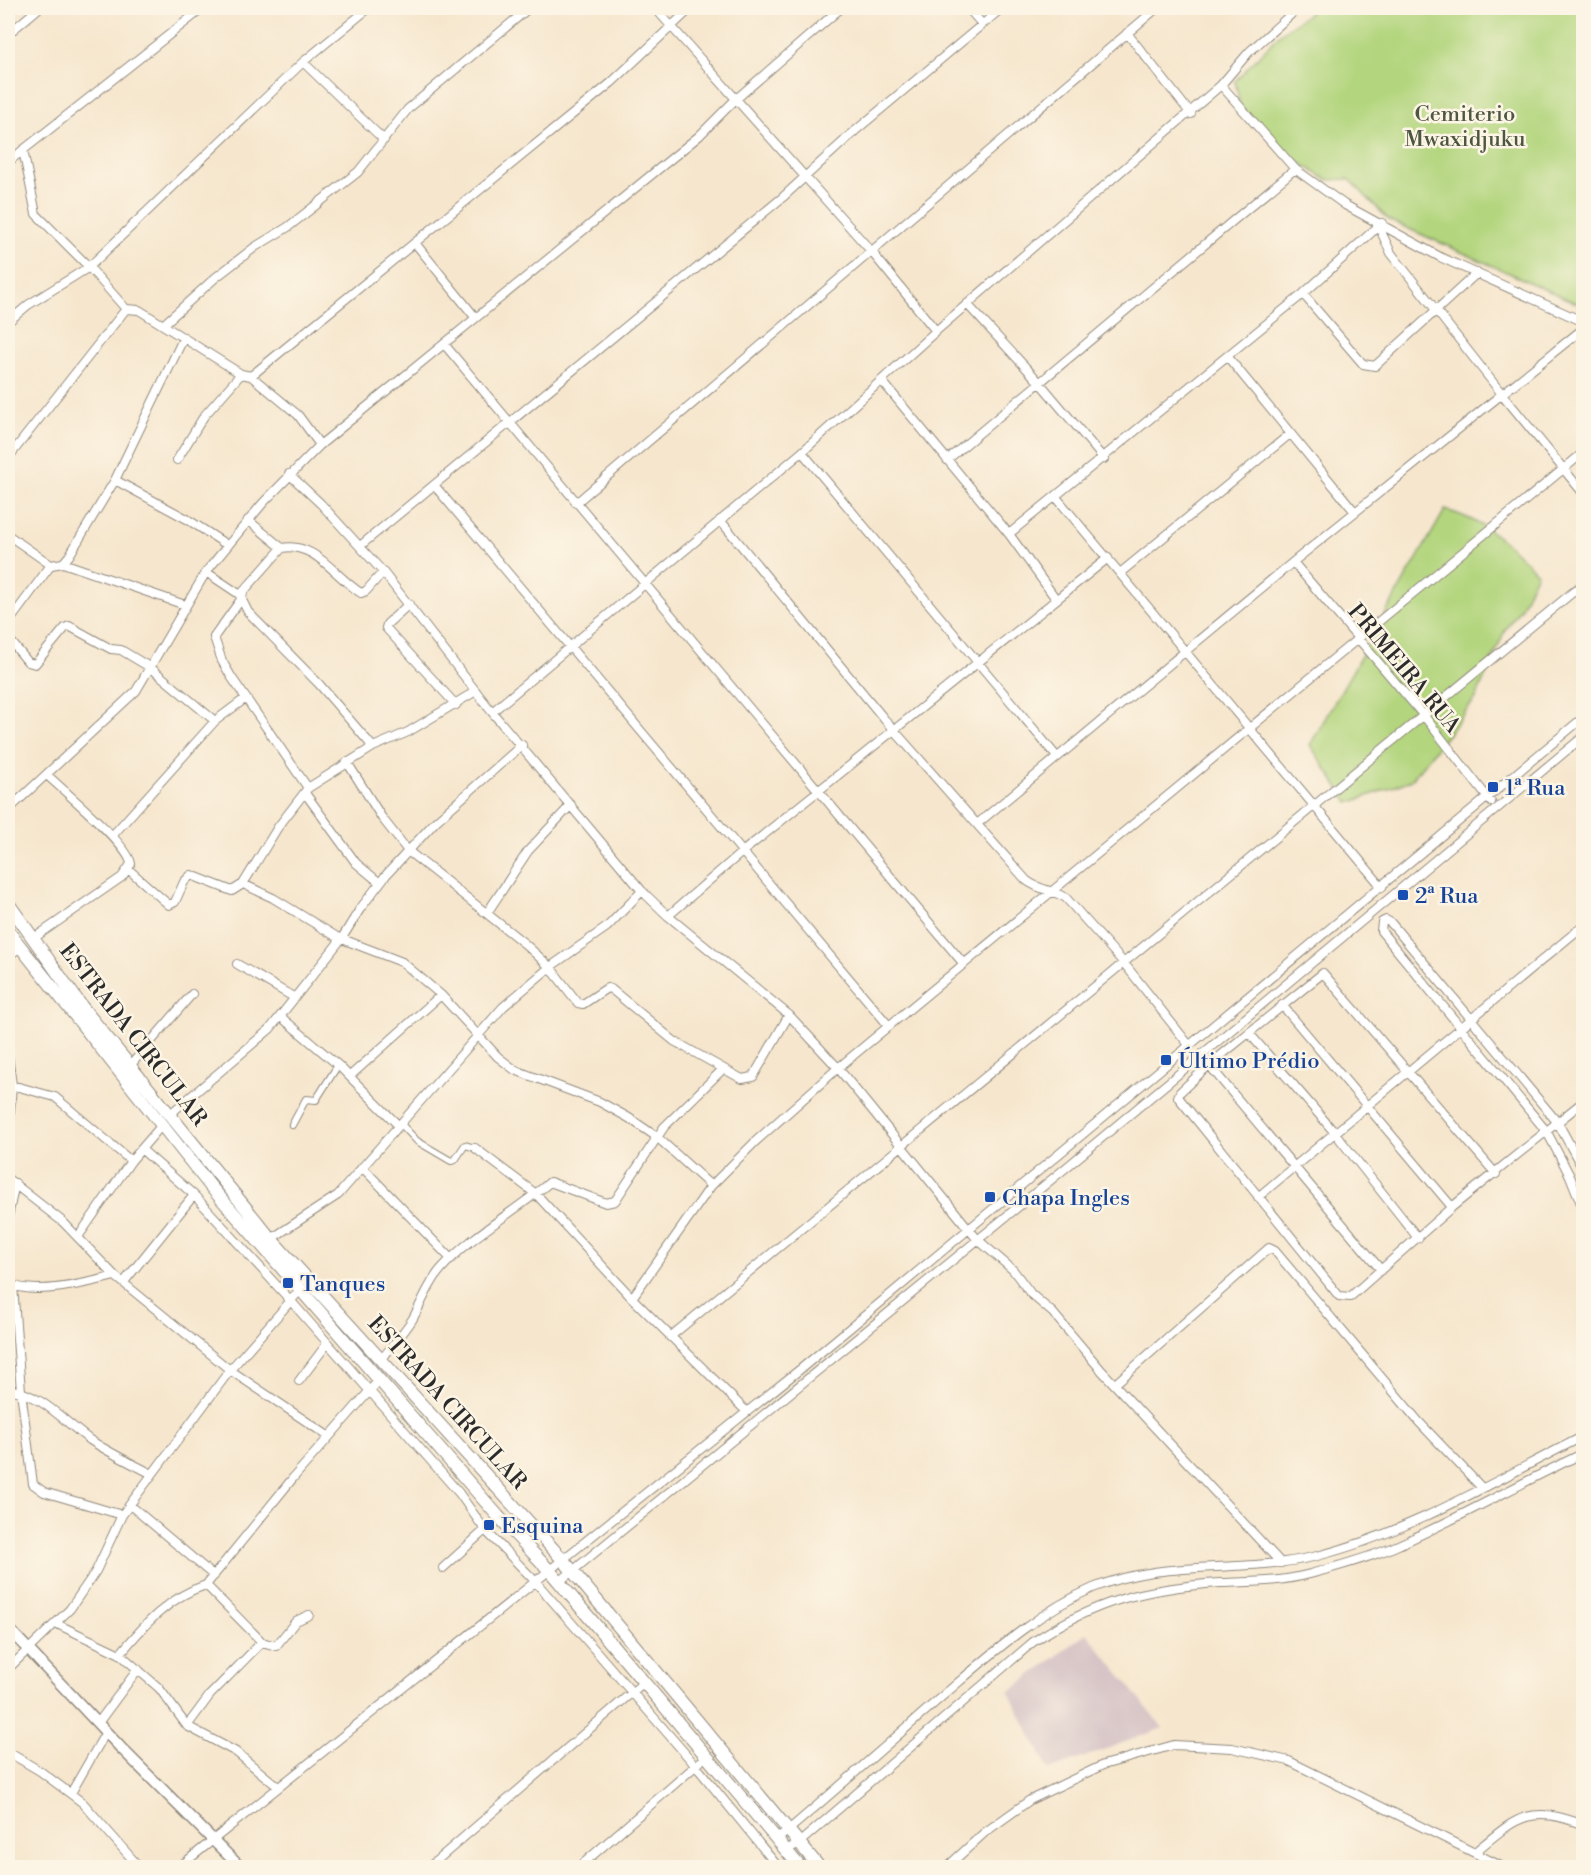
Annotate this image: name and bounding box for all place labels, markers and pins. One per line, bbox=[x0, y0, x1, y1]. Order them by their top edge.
place label: 1ª Rua bbox=[1505, 775, 1566, 802]
marker: 1ª Rua bbox=[1486, 780, 1500, 794]
place label: 2ª Rua bbox=[1415, 883, 1479, 910]
marker: 2ª Rua bbox=[1396, 888, 1410, 902]
place label: Último Prédio bbox=[1178, 1046, 1320, 1075]
marker: Último Prédio bbox=[1159, 1053, 1173, 1067]
place label: Chapa Ingles bbox=[1002, 1185, 1130, 1212]
marker: Chapa Ingles bbox=[983, 1190, 997, 1204]
place label: Tanques bbox=[300, 1271, 385, 1298]
marker: Tanques bbox=[281, 1276, 295, 1290]
place label: Esquina bbox=[501, 1513, 584, 1540]
marker: Esquina bbox=[482, 1518, 496, 1532]

